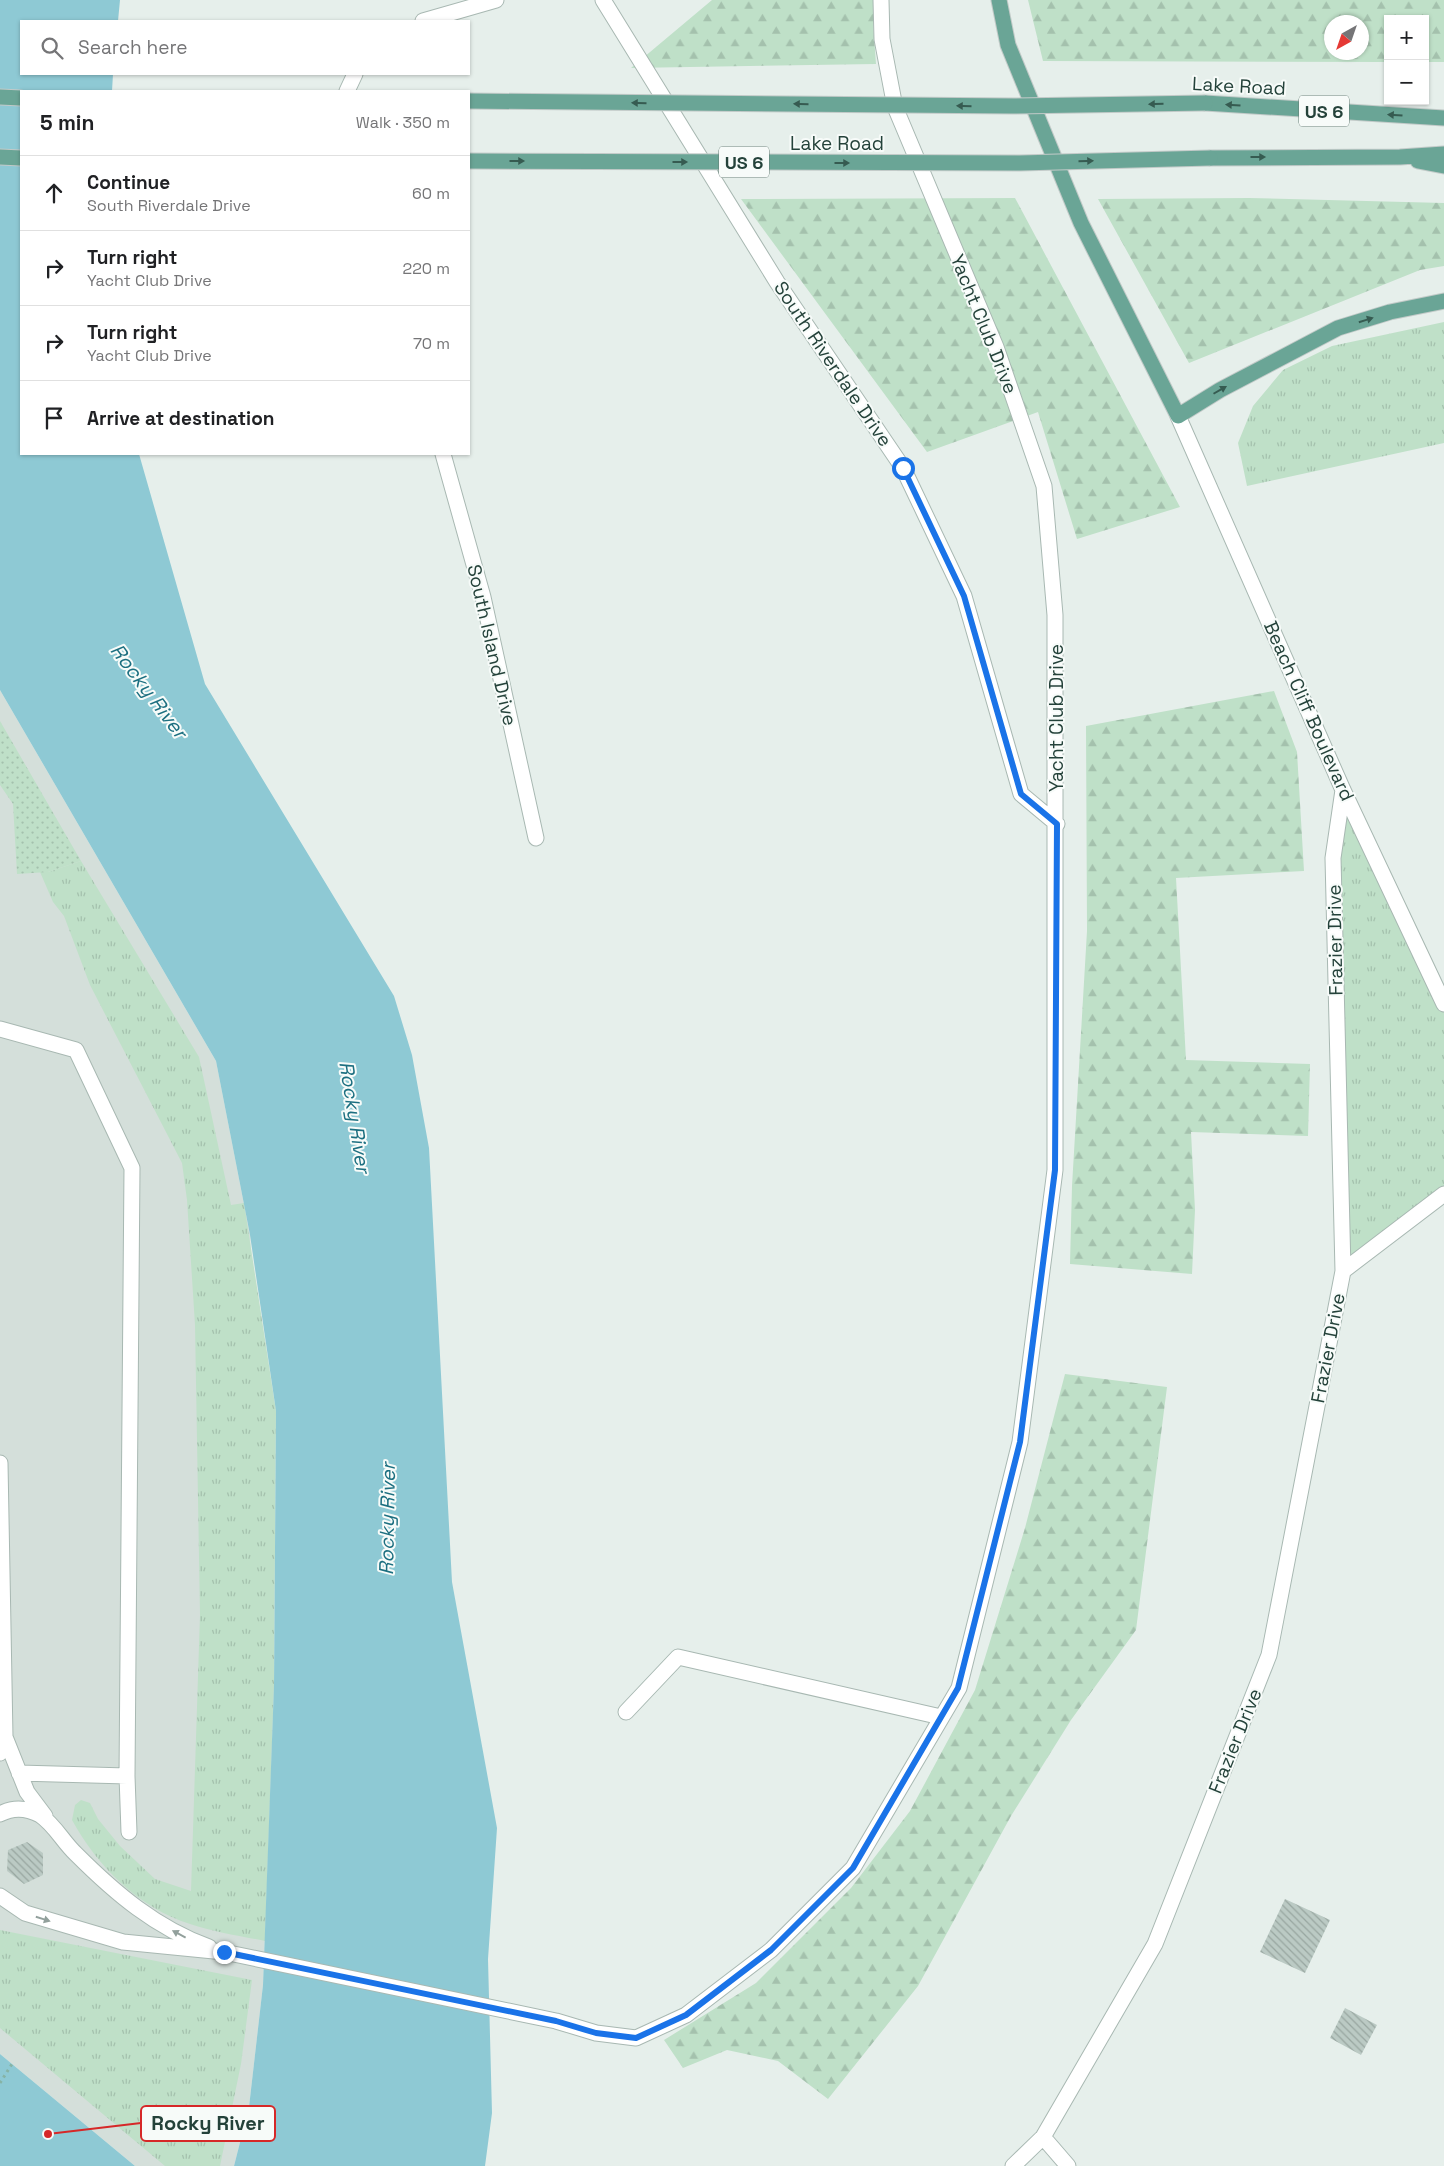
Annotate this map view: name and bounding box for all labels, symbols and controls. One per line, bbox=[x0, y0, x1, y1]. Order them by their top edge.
north arrow bbox=[1324, 15, 1369, 60]
map controls bbox=[1384, 15, 1429, 105]
button: + bbox=[1384, 15, 1429, 60]
search box bbox=[20, 20, 470, 75]
icon: search bbox=[38, 34, 66, 62]
text: Search here bbox=[78, 35, 188, 60]
button: − bbox=[1384, 60, 1429, 105]
street label: Lake Road bbox=[1192, 71, 1286, 101]
road number: US 6 bbox=[1299, 95, 1349, 126]
one-way arrow bbox=[631, 98, 647, 106]
one-way arrow bbox=[793, 100, 809, 108]
one-way arrow bbox=[1148, 100, 1164, 108]
one-way arrow bbox=[1225, 101, 1241, 109]
one-way arrow bbox=[956, 102, 972, 110]
text: 5 min bbox=[40, 109, 94, 136]
one-way arrow bbox=[1387, 111, 1403, 119]
text: Walk · 350 m bbox=[356, 112, 450, 133]
street label: Lake Road bbox=[790, 131, 884, 156]
road number: US 6 bbox=[719, 146, 769, 178]
one-way arrow bbox=[1250, 153, 1266, 161]
one-way arrow bbox=[510, 157, 526, 165]
one-way arrow bbox=[1078, 157, 1094, 165]
one-way arrow bbox=[672, 158, 688, 166]
one-way arrow bbox=[835, 159, 851, 167]
text: Continue bbox=[87, 170, 170, 195]
icon: ahead bbox=[40, 179, 68, 207]
text: 60 m bbox=[412, 183, 450, 204]
text: South Riverdale Drive bbox=[87, 195, 251, 216]
text: Turn right bbox=[87, 245, 177, 270]
street label: Yacht Club Drive bbox=[945, 251, 1023, 397]
icon: right bbox=[40, 254, 68, 282]
text: 220 m bbox=[403, 258, 450, 279]
text: Yacht Club Drive bbox=[87, 270, 212, 291]
street label: South Riverdale Drive bbox=[768, 276, 898, 452]
one-way arrow bbox=[1358, 315, 1373, 323]
text: Turn right bbox=[87, 320, 177, 345]
icon: right bbox=[40, 329, 68, 357]
text: 70 m bbox=[413, 333, 450, 354]
text: Yacht Club Drive bbox=[87, 345, 212, 366]
one-way arrow bbox=[1213, 386, 1227, 395]
icon: arrive bbox=[40, 404, 68, 432]
text: Arrive at destination bbox=[87, 406, 275, 431]
route start bbox=[892, 457, 915, 480]
street label: South Island Drive bbox=[461, 562, 523, 728]
street label: Beach Cliff Boulevard bbox=[1258, 617, 1360, 805]
water label: Rocky River bbox=[105, 638, 195, 746]
street label: Yacht Club Drive bbox=[1044, 644, 1069, 792]
street label: Frazier Drive bbox=[1322, 884, 1348, 996]
water label: Rocky River bbox=[333, 1059, 377, 1177]
street label: Frazier Drive bbox=[1305, 1291, 1351, 1405]
water label: Rocky River bbox=[373, 1460, 401, 1575]
street label: Frazier Drive bbox=[1203, 1685, 1267, 1797]
one-way arrow bbox=[35, 1915, 50, 1923]
one-way arrow bbox=[172, 1930, 187, 1938]
route end bbox=[213, 1941, 236, 1964]
callout: Rocky River bbox=[141, 2106, 275, 2141]
text: Rocky River bbox=[151, 2110, 265, 2136]

